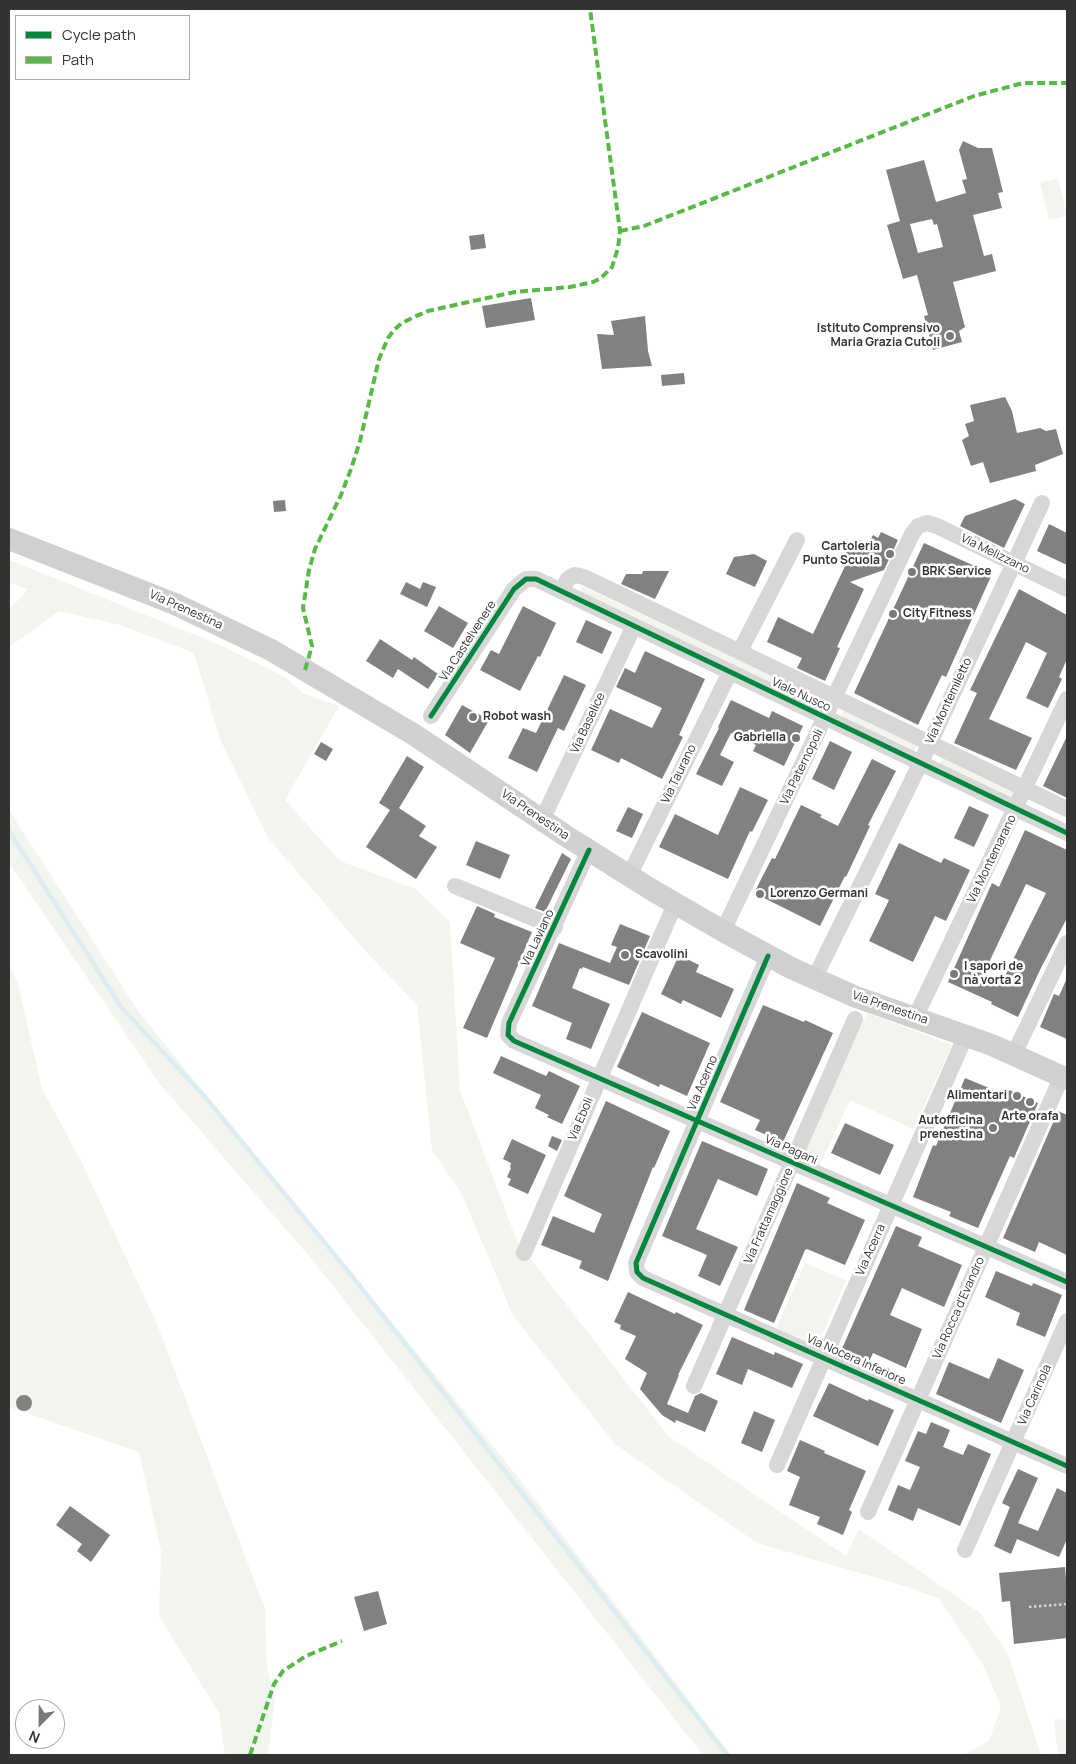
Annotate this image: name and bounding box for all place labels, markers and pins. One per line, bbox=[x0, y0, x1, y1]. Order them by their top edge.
place label: Istituto Comprensivo Maria Grazia Cutoli bbox=[817, 322, 940, 350]
marker: Istituto Comprensivo Maria Grazia Cutoli bbox=[944, 330, 956, 342]
place label: Cartoleria Punto Scuola bbox=[803, 540, 880, 568]
marker: Cartoleria Punto Scuola bbox=[884, 548, 896, 560]
place label: BRK Service bbox=[922, 565, 992, 579]
marker: BRK Service bbox=[906, 566, 918, 578]
place label: City Fitness bbox=[903, 607, 972, 621]
marker: City Fitness bbox=[887, 608, 899, 620]
place label: Robot wash bbox=[483, 710, 551, 724]
marker: Robot wash bbox=[467, 711, 479, 723]
place label: Gabriella bbox=[734, 731, 786, 745]
marker: Gabriella bbox=[790, 732, 802, 744]
place label: Lorenzo Germani bbox=[770, 887, 868, 901]
marker: Lorenzo Germani bbox=[754, 888, 766, 900]
place label: Scavolini bbox=[635, 948, 688, 962]
marker: Scavolini bbox=[619, 949, 631, 961]
place label: I sapori de nà vorta 2 bbox=[964, 960, 1023, 988]
marker: I sapori de nà vorta 2 bbox=[948, 968, 960, 980]
place label: Alimentari bbox=[947, 1089, 1007, 1103]
marker: Alimentari bbox=[1011, 1090, 1023, 1102]
marker: Arte orafa bbox=[1024, 1096, 1036, 1108]
place label: Arte orafa bbox=[1001, 1110, 1059, 1124]
place label: Autofficina prenestina bbox=[919, 1114, 983, 1142]
marker: Autofficina prenestina bbox=[987, 1122, 999, 1134]

